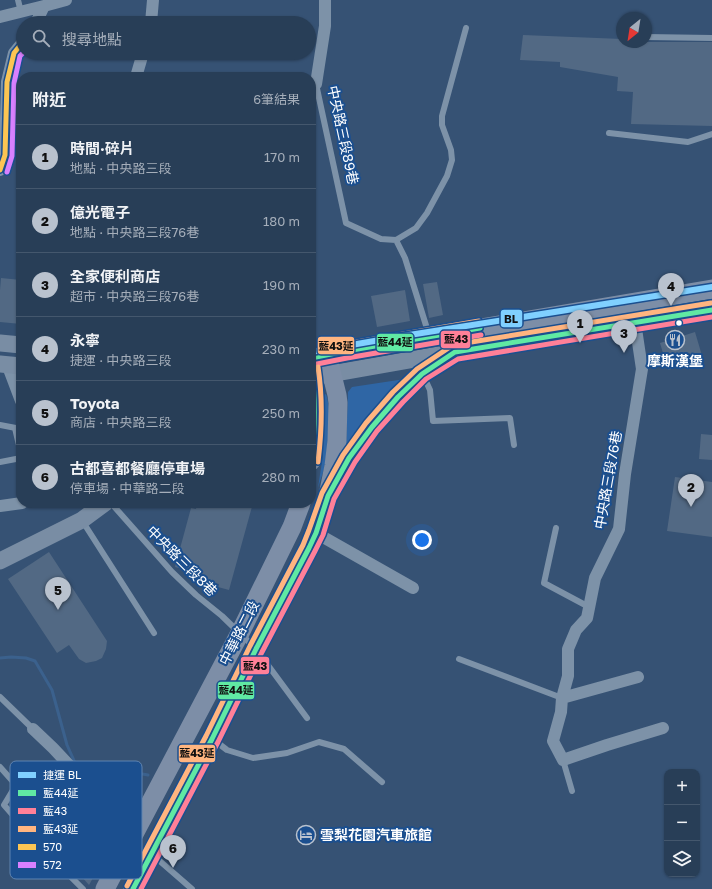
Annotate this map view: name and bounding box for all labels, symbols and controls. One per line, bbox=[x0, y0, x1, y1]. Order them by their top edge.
north arrow bbox=[616, 12, 652, 48]
search box bbox=[16, 16, 316, 60]
icon: search bbox=[30, 27, 52, 49]
text: 搜尋地點 bbox=[62, 30, 122, 48]
street label: 中央路三段89巷 bbox=[325, 84, 362, 186]
text: 附近 bbox=[32, 89, 66, 110]
text: 6筆結果 bbox=[253, 91, 300, 107]
text: 時間·碎片 bbox=[70, 139, 135, 157]
text: 1 bbox=[42, 149, 48, 165]
text: 170 m bbox=[264, 149, 300, 165]
text: 地點 · 中央路三段 bbox=[70, 160, 171, 176]
text: 億光電子 bbox=[70, 203, 130, 221]
text: 2 bbox=[41, 213, 49, 229]
text: 180 m bbox=[263, 213, 300, 229]
text: 地點 · 中央路三段76巷 bbox=[70, 224, 199, 240]
text: 全家便利商店 bbox=[70, 267, 160, 285]
pin: 4 bbox=[658, 273, 684, 306]
text: 3 bbox=[41, 277, 49, 293]
text: 190 m bbox=[263, 277, 300, 293]
text: 超市 · 中央路三段76巷 bbox=[70, 288, 199, 304]
line badge: BL bbox=[500, 309, 523, 328]
pin: 1 bbox=[567, 310, 593, 343]
text: BL bbox=[504, 312, 519, 325]
unlabelled marker bbox=[674, 318, 684, 328]
pin: 3 bbox=[611, 320, 637, 353]
restaurant icon: 摩斯漢堡 bbox=[664, 329, 686, 351]
line badge: 藍43 bbox=[440, 330, 471, 349]
text: 永寧 bbox=[70, 331, 100, 349]
text: 藍43 bbox=[444, 332, 469, 345]
line badge: 藍44延 bbox=[376, 333, 414, 352]
text: 藍44延 bbox=[377, 335, 413, 348]
line badge: 藍43延 bbox=[317, 336, 355, 355]
text: 藍43延 bbox=[318, 339, 354, 352]
text: 4 bbox=[41, 341, 49, 357]
text: 230 m bbox=[262, 341, 300, 357]
text: 捷運 · 中央路三段 bbox=[70, 352, 171, 368]
place label: 摩斯漢堡 bbox=[647, 352, 703, 369]
text: Toyota bbox=[70, 394, 120, 412]
text: 5 bbox=[41, 405, 49, 421]
text: 250 m bbox=[262, 405, 300, 421]
text: 商店 · 中央路三段 bbox=[70, 414, 171, 430]
street label: 中央路三段76巷 bbox=[590, 429, 625, 531]
text: 古都喜都餐廳停車場 bbox=[70, 459, 205, 477]
text: 6 bbox=[41, 469, 49, 485]
text: 280 m bbox=[262, 469, 300, 485]
pin: 2 bbox=[678, 474, 704, 507]
text: 停車場 · 中華路二段 bbox=[70, 480, 184, 496]
street label: 中央路三段8巷 bbox=[144, 522, 221, 599]
your location bbox=[412, 530, 432, 550]
pin: 5 bbox=[45, 577, 71, 610]
street label: 中華路二段 bbox=[215, 598, 262, 668]
line badge: 藍43 bbox=[240, 656, 270, 675]
text: 藍43 bbox=[243, 659, 268, 672]
line badge: 藍44延 bbox=[217, 681, 255, 700]
text: 藍44延 bbox=[218, 683, 254, 696]
line badge: 藍43延 bbox=[178, 744, 216, 763]
text: 藍43延 bbox=[179, 746, 215, 759]
legend bbox=[10, 761, 142, 879]
text: 捷運 BL bbox=[43, 768, 82, 781]
map controls bbox=[664, 769, 700, 877]
button: + bbox=[664, 769, 700, 805]
text: 藍44延 bbox=[43, 786, 78, 799]
text: 藍43 bbox=[43, 804, 67, 817]
button: − bbox=[664, 805, 700, 841]
text: 藍43延 bbox=[43, 822, 78, 835]
hotel icon: 雪梨花園汽車旅館 bbox=[295, 824, 317, 846]
place label: 雪梨花園汽車旅館 bbox=[320, 826, 432, 843]
pin: 6 bbox=[160, 835, 186, 868]
text: 570 bbox=[43, 840, 62, 853]
button: layers bbox=[664, 841, 700, 877]
text: 572 bbox=[43, 858, 62, 871]

